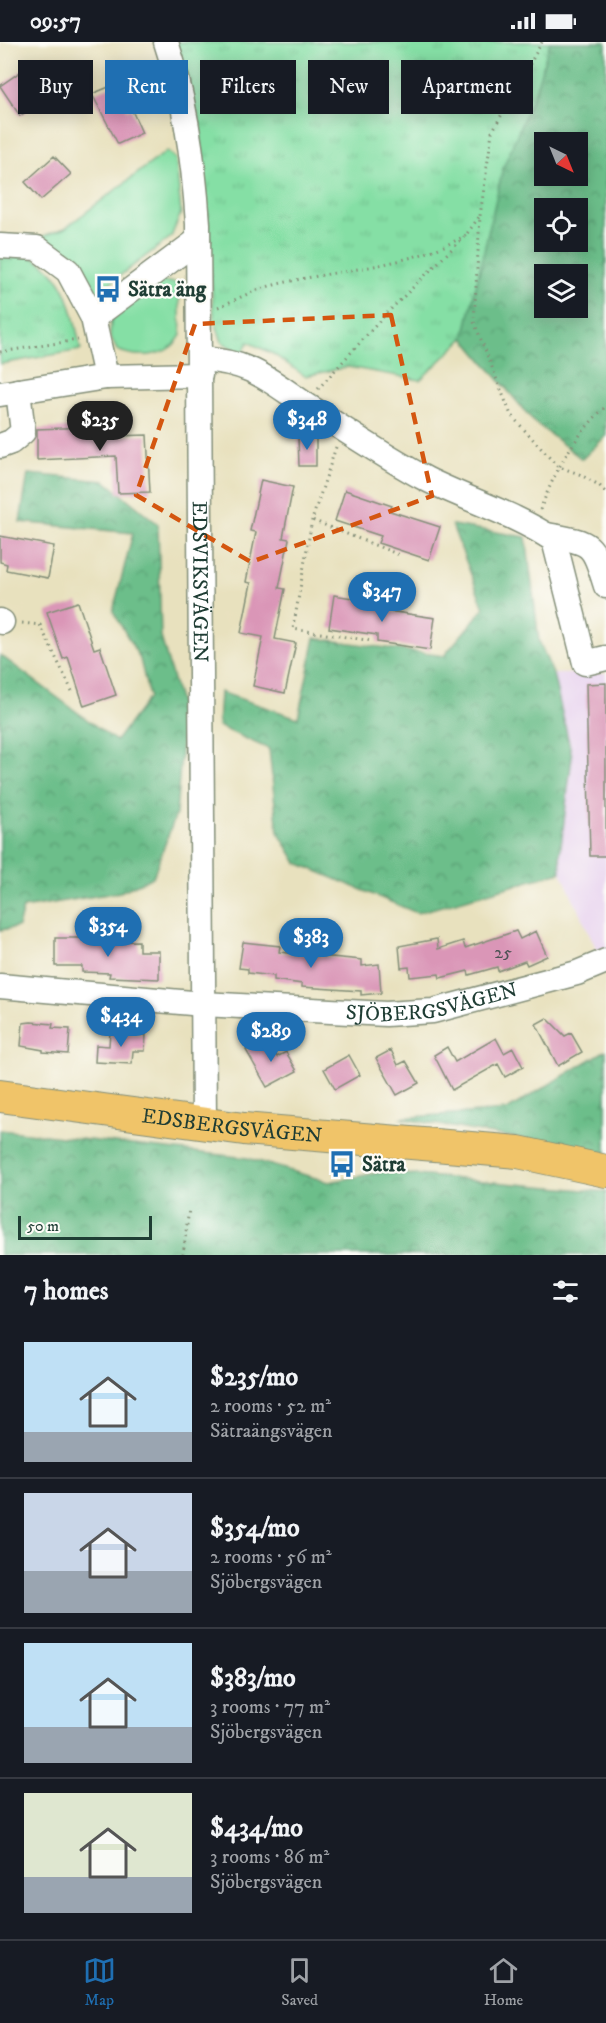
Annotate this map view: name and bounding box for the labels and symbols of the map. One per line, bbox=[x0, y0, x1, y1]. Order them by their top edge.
north arrow bbox=[534, 132, 588, 186]
bus stop icon: Sätra äng bbox=[93, 274, 123, 304]
place label: Sätra äng bbox=[128, 277, 207, 303]
pin: $348 bbox=[271, 400, 343, 451]
pin: $235 bbox=[64, 401, 136, 452]
street label: EDSVIKSVÄGEN bbox=[186, 501, 214, 663]
pin: $347 bbox=[346, 572, 418, 623]
pin: $354 bbox=[72, 907, 144, 958]
pin: $383 bbox=[275, 918, 347, 969]
house number: 25 bbox=[494, 942, 512, 964]
street label: SJÖBERGSVÄGEN bbox=[345, 977, 521, 1028]
pin: $434 bbox=[85, 997, 157, 1048]
pin: $289 bbox=[235, 1012, 307, 1063]
street label: EDSBERGSVÄGEN bbox=[140, 1103, 323, 1150]
bus stop icon: Sätra bbox=[327, 1149, 357, 1179]
place label: Sätra bbox=[362, 1152, 406, 1178]
scale bar bbox=[18, 1213, 152, 1240]

